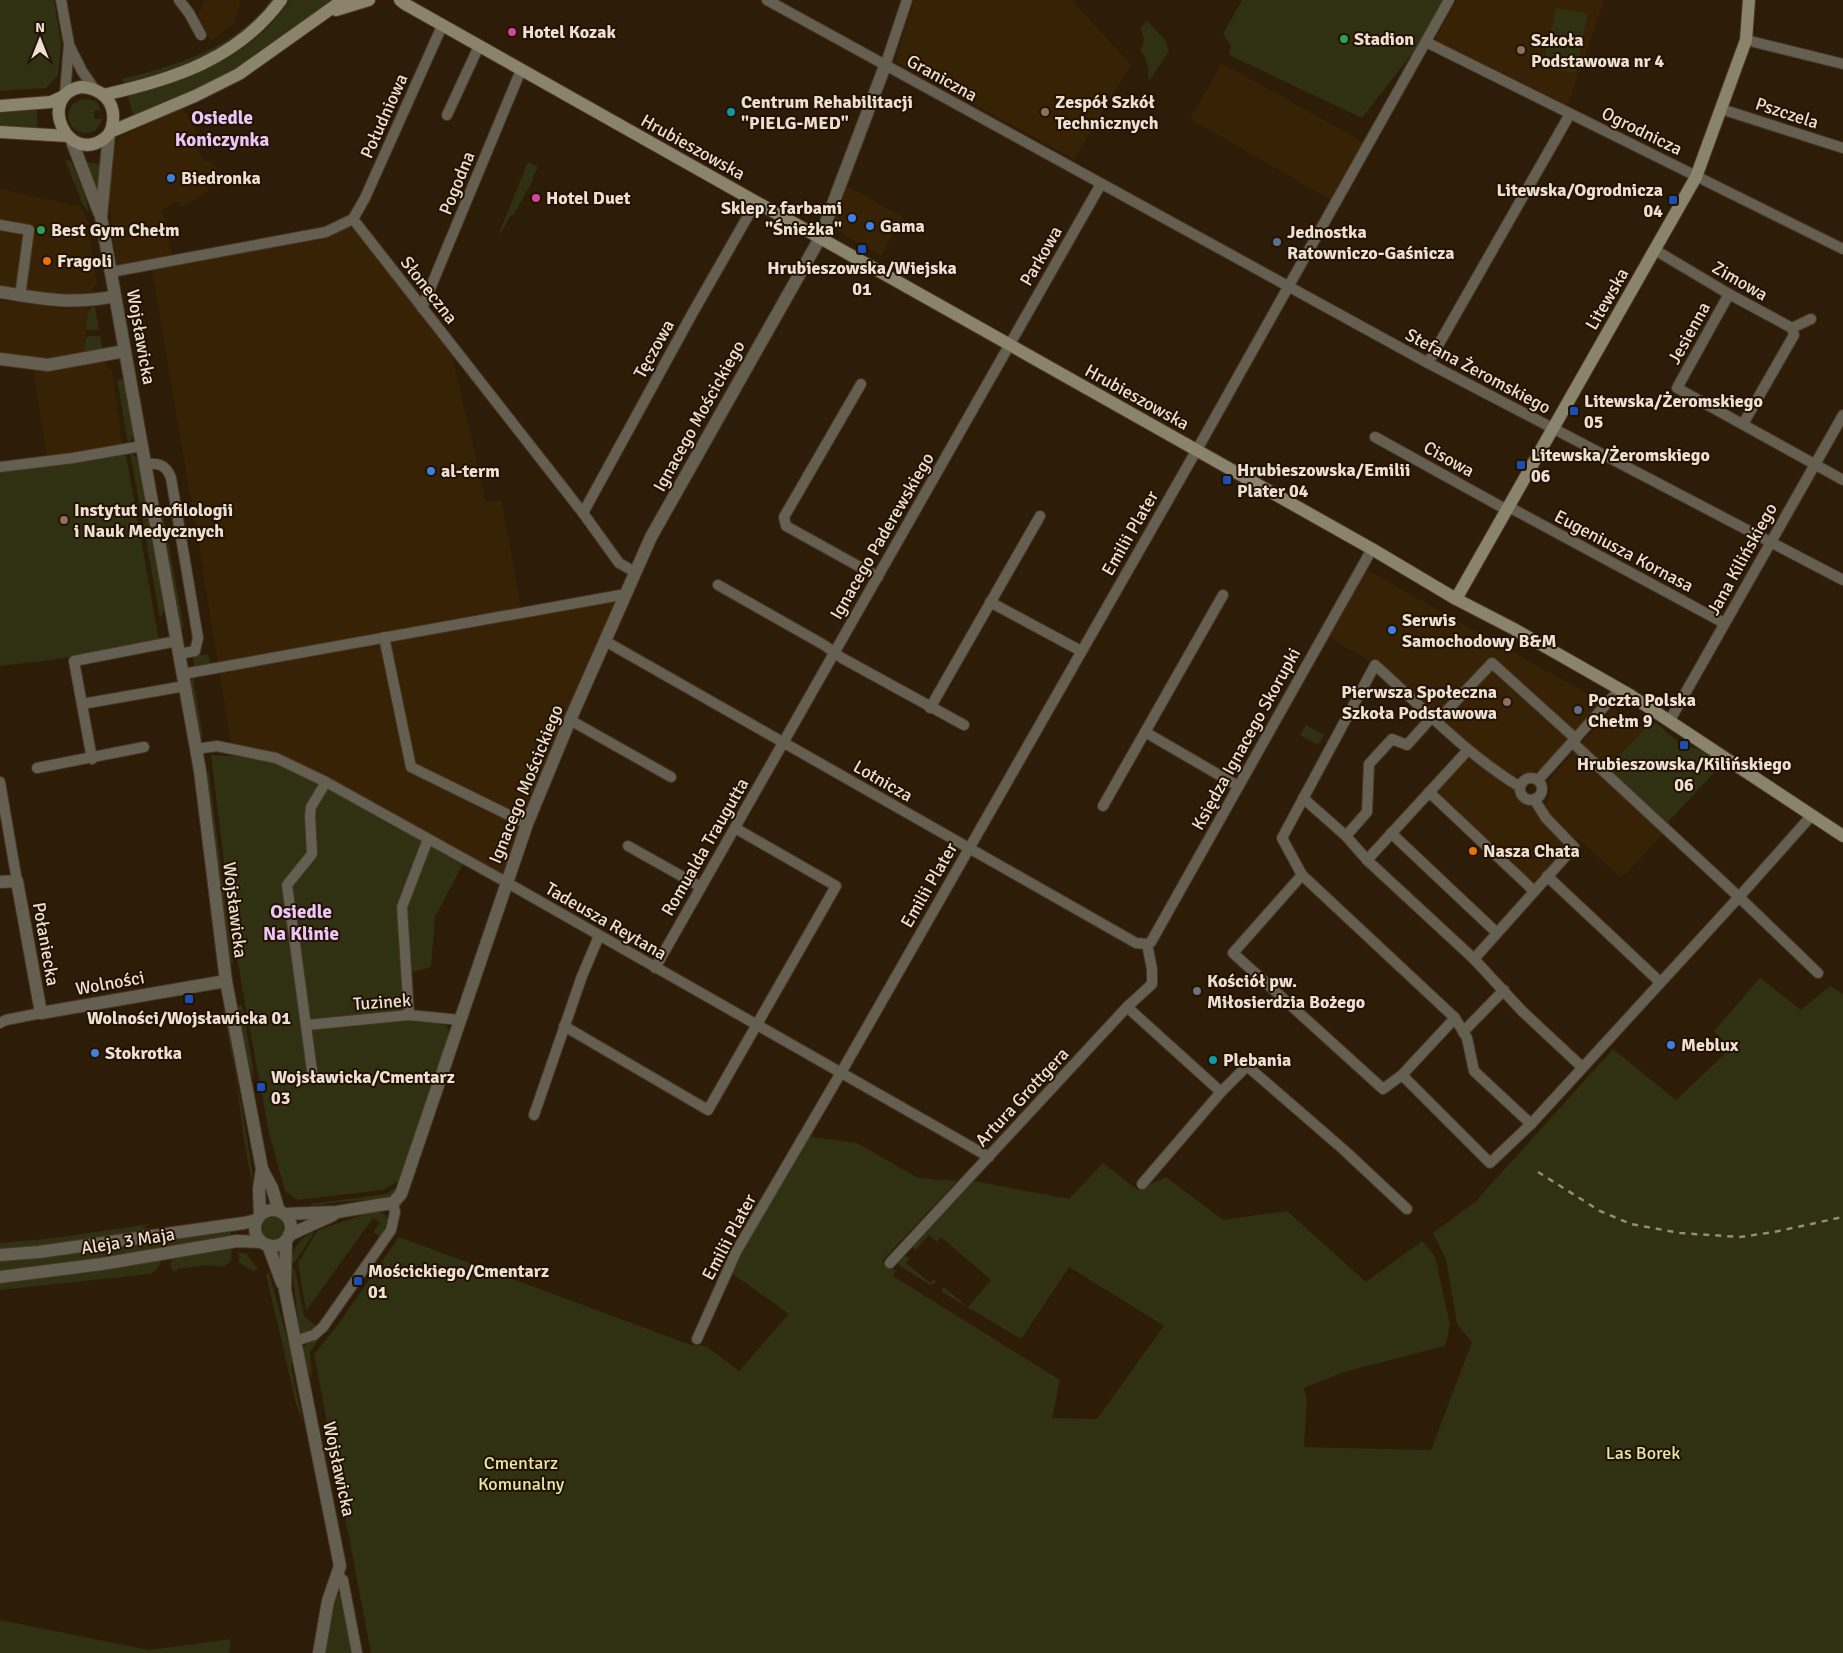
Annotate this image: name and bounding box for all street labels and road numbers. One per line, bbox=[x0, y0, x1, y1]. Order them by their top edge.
street label: Graniczna bbox=[903, 50, 981, 106]
street label: Południowa bbox=[356, 70, 412, 162]
street label: Pszczela bbox=[1753, 92, 1821, 134]
street label: Ogrodnicza bbox=[1598, 102, 1686, 160]
street label: Hrubieszowska bbox=[637, 109, 749, 185]
street label: Pogodna bbox=[434, 148, 480, 218]
street label: Parkowa bbox=[1015, 222, 1067, 290]
street label: Słoneczna bbox=[396, 252, 462, 328]
street label: Zimowa bbox=[1708, 256, 1772, 306]
street label: Litewska bbox=[1581, 264, 1633, 334]
street label: Wojsławicka bbox=[122, 288, 160, 386]
street label: Jesienna bbox=[1663, 298, 1715, 368]
street label: Tęczowa bbox=[629, 316, 679, 382]
street label: Stefana Żeromskiego bbox=[1402, 323, 1554, 419]
street label: Ignacego Mościckiego bbox=[648, 337, 750, 495]
street label: Hrubieszowska bbox=[1081, 359, 1193, 435]
street label: Cisowa bbox=[1420, 436, 1478, 482]
street label: Ignacego Paderewskiego bbox=[825, 449, 939, 623]
street label: Emilii Plater bbox=[1097, 486, 1163, 579]
street label: Jana Kilińskiego bbox=[1702, 499, 1782, 619]
street label: Eugeniusza Kornasa bbox=[1551, 505, 1697, 597]
street label: Księdza Ignacego Skorupki bbox=[1187, 644, 1305, 834]
street label: Ignacego Mościckiego bbox=[484, 701, 568, 867]
street label: Lotnicza bbox=[849, 755, 917, 807]
street label: Romualda Traugutta bbox=[657, 774, 753, 920]
street label: Emilii Plater bbox=[896, 838, 962, 931]
street label: Wojsławicka bbox=[218, 861, 252, 959]
street label: Tadeusza Reytana bbox=[541, 877, 671, 965]
street label: Połaniecka bbox=[28, 900, 64, 988]
street label: Wolności bbox=[74, 966, 146, 1000]
street label: Tuzinek bbox=[352, 989, 412, 1015]
street label: Artura Grottgera bbox=[970, 1043, 1074, 1151]
street label: Emilii Plater bbox=[697, 1190, 761, 1284]
street label: Aleja 3 Maja bbox=[80, 1223, 176, 1259]
street label: Wojsławicka bbox=[318, 1420, 360, 1518]

